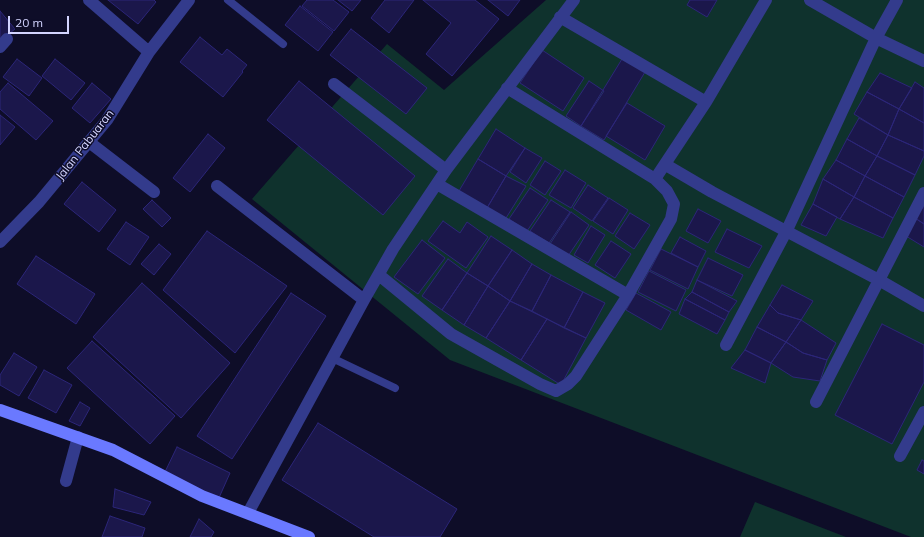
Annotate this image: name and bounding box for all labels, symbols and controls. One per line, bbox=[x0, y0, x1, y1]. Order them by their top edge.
scale bar bbox=[10, 8, 71, 34]
text: 20 m bbox=[15, 15, 43, 30]
street label: Jalan Pabuaran bbox=[53, 107, 117, 183]

